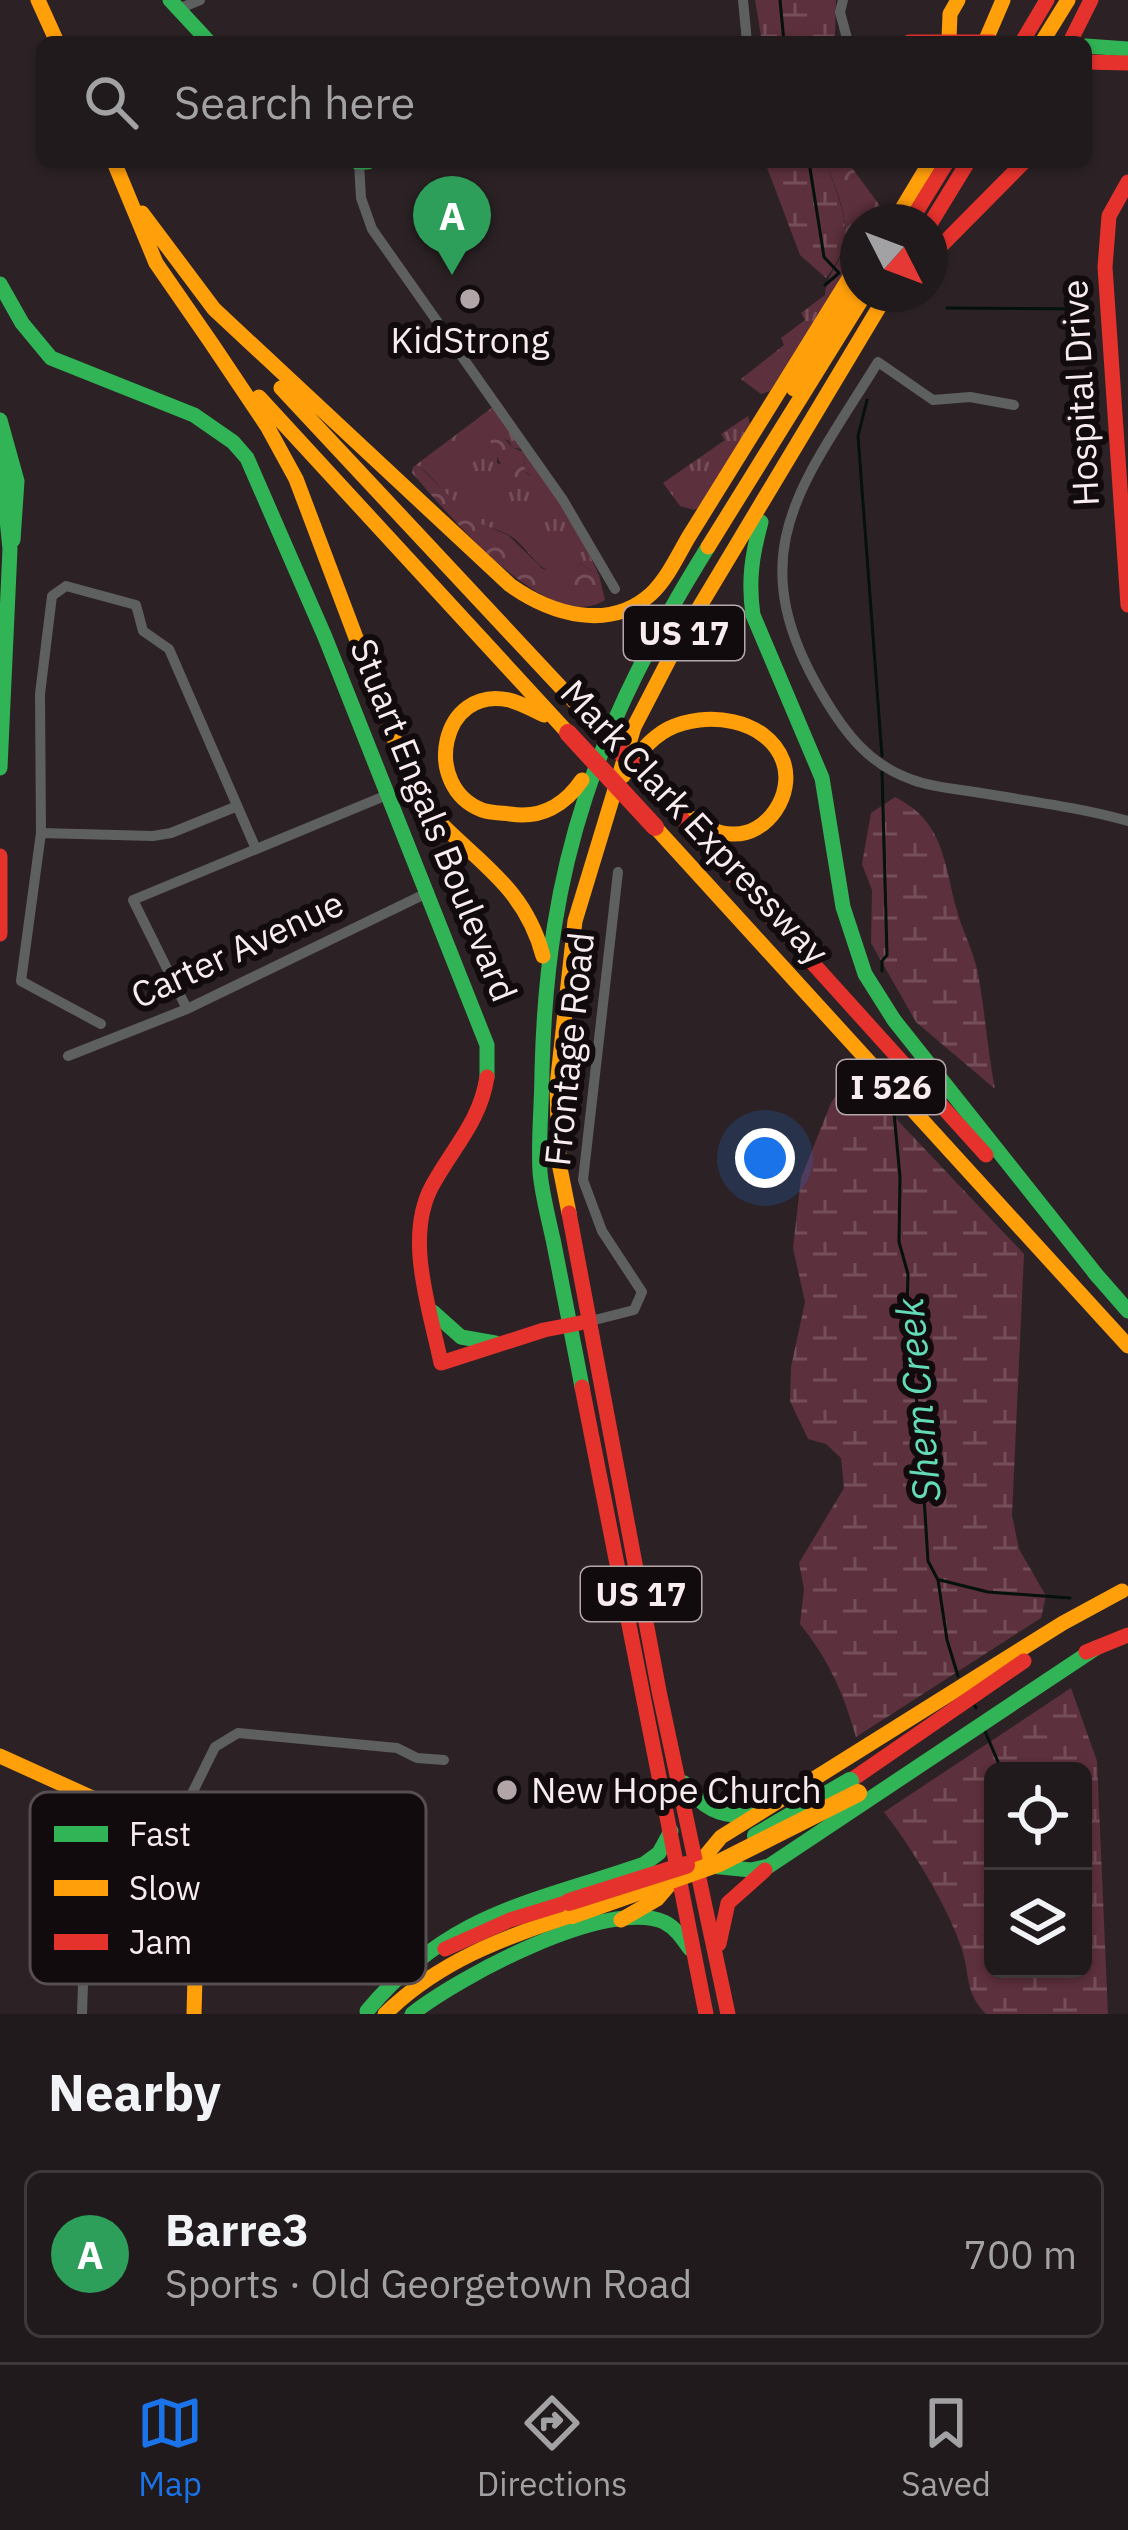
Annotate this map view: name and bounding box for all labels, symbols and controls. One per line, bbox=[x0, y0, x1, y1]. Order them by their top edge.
search box bbox=[36, 36, 1092, 168]
icon: search bbox=[78, 69, 144, 135]
text: Search here bbox=[174, 73, 415, 131]
pin: A bbox=[413, 176, 491, 275]
north arrow bbox=[840, 204, 948, 312]
street label: Hospital Drive bbox=[1050, 279, 1109, 507]
marker: KidStrong bbox=[457, 286, 483, 312]
place label: KidStrong bbox=[391, 316, 549, 363]
road number: US 17 bbox=[624, 606, 744, 660]
street label: Stuart Engals Boulevard bbox=[340, 632, 529, 1008]
street label: Mark Clark Expressway bbox=[551, 669, 840, 974]
street label: Carter Avenue bbox=[123, 879, 351, 1018]
street label: Frontage Road bbox=[533, 930, 604, 1168]
road number: I 526 bbox=[837, 1060, 945, 1114]
your location bbox=[735, 1128, 795, 1188]
water label: Shem Creek bbox=[883, 1295, 952, 1504]
road number: US 17 bbox=[581, 1567, 701, 1621]
map controls bbox=[984, 1762, 1092, 1978]
button: locate bbox=[984, 1762, 1092, 1870]
place label: New Hope Church bbox=[531, 1766, 822, 1813]
marker: New Hope Church bbox=[494, 1777, 520, 1803]
legend bbox=[30, 1792, 426, 1984]
text: Fast bbox=[129, 1812, 191, 1855]
text: Slow bbox=[129, 1866, 201, 1909]
button: layers bbox=[984, 1870, 1092, 1978]
text: Jam bbox=[129, 1920, 192, 1963]
text: Nearby bbox=[48, 2059, 221, 2125]
text: Barre3 bbox=[165, 2200, 309, 2258]
text: A bbox=[77, 2229, 103, 2280]
text: 700 m bbox=[964, 2229, 1077, 2280]
text: Sports · Old Georgetown Road bbox=[165, 2258, 692, 2309]
tab: Map bbox=[137, 2390, 203, 2505]
tab: Directions bbox=[477, 2390, 627, 2505]
tab: Saved bbox=[901, 2390, 991, 2505]

